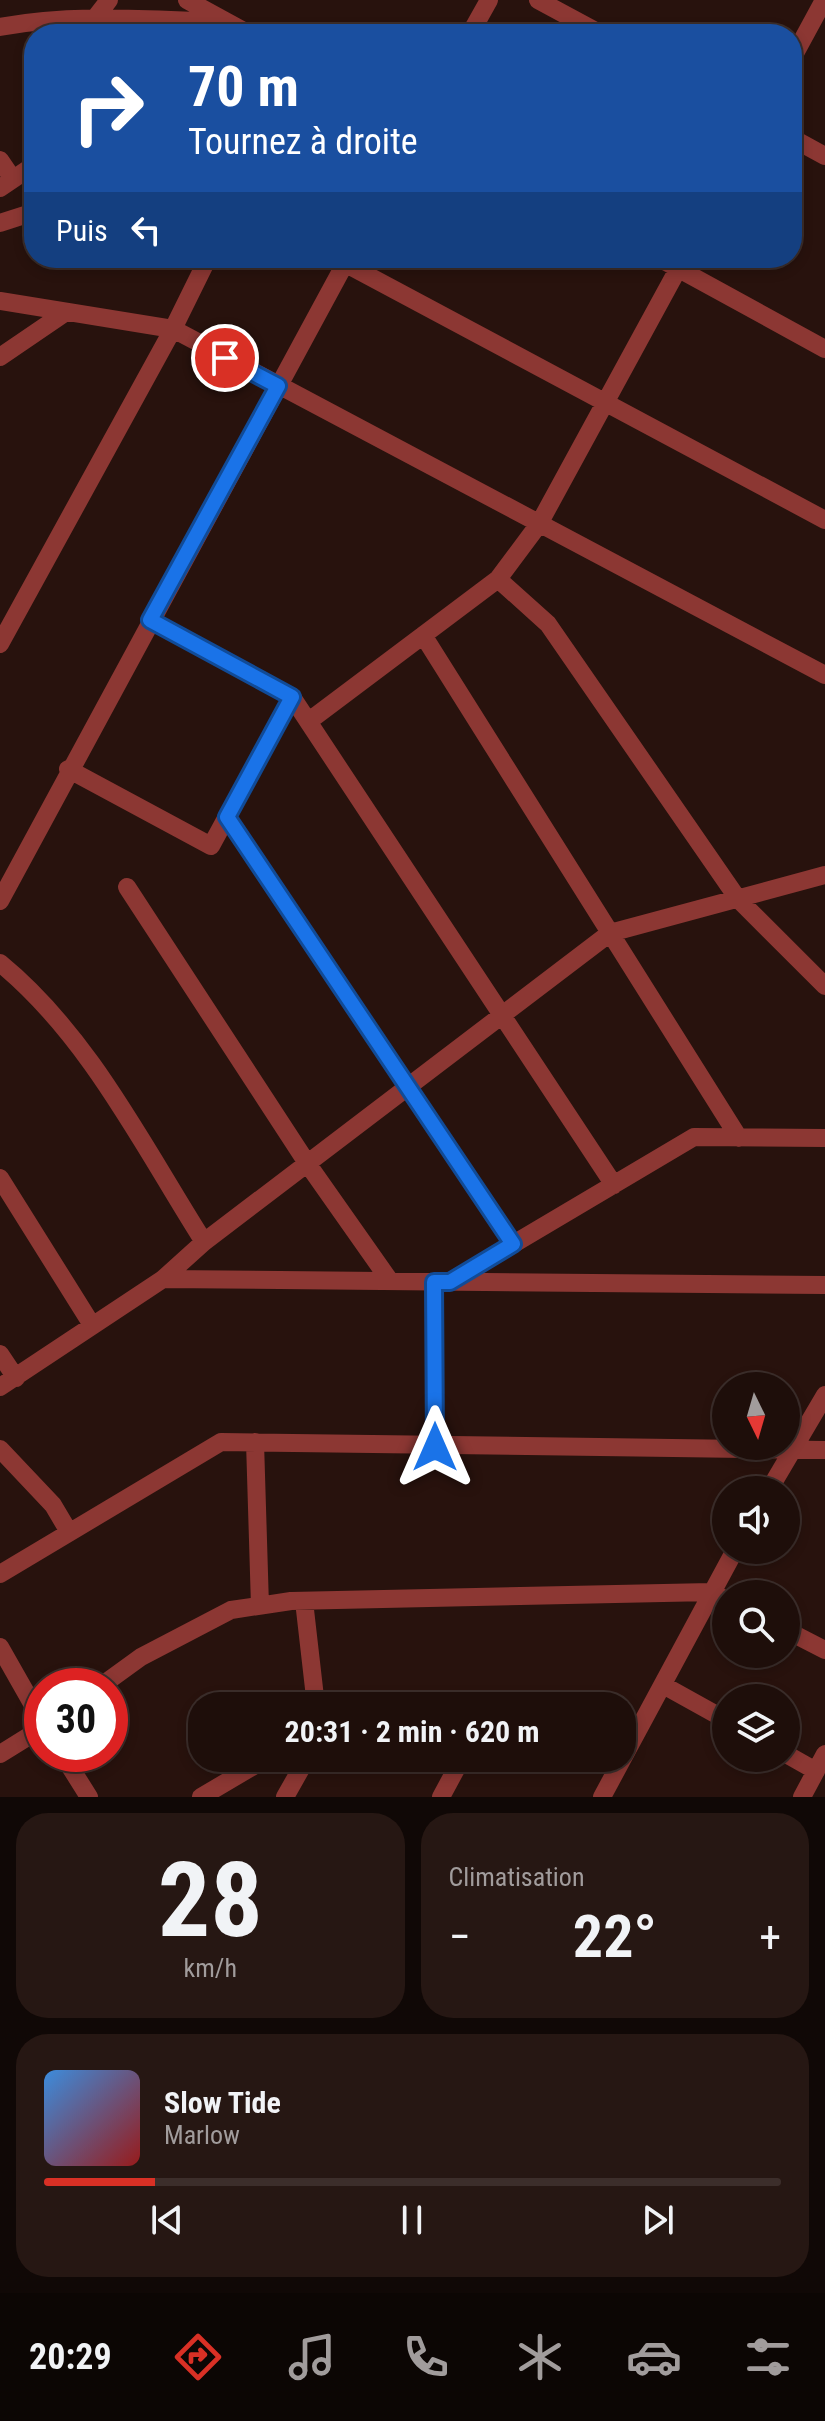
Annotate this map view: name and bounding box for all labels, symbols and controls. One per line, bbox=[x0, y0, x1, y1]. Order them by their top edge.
text: 70 m bbox=[188, 54, 299, 120]
icon: right bbox=[56, 56, 160, 160]
text: Tournez à droite bbox=[188, 121, 418, 163]
icon: left bbox=[124, 208, 168, 252]
text: Puis bbox=[56, 213, 108, 248]
pin bbox=[191, 324, 259, 392]
icon: arrive bbox=[203, 336, 247, 380]
north arrow bbox=[712, 1372, 800, 1460]
map controls bbox=[712, 1372, 800, 1772]
position arrow bbox=[393, 1405, 477, 1489]
button: sound bbox=[712, 1476, 800, 1564]
button: search bbox=[712, 1580, 800, 1668]
speed limit sign: 30 bbox=[24, 1668, 128, 1772]
button: layers bbox=[712, 1684, 800, 1772]
text: 20:31 · 2 min · 620 m bbox=[285, 1714, 539, 1749]
text: 28 bbox=[158, 1840, 263, 1961]
text: Climatisation bbox=[449, 1862, 584, 1892]
text: 22° bbox=[573, 1901, 657, 1972]
text: − bbox=[449, 1911, 471, 1963]
text: + bbox=[759, 1911, 781, 1963]
text: km/h bbox=[184, 1953, 237, 1983]
text: Slow Tide bbox=[164, 2085, 281, 2120]
text: Marlow bbox=[164, 2120, 240, 2150]
icon: previous bbox=[145, 2198, 189, 2242]
icon: pause bbox=[390, 2198, 434, 2242]
icon: next bbox=[636, 2198, 680, 2242]
icon: directions bbox=[170, 2329, 226, 2385]
icon: music bbox=[284, 2329, 340, 2385]
icon: phone bbox=[398, 2329, 454, 2385]
icon: climate bbox=[512, 2329, 568, 2385]
icon: car bbox=[626, 2329, 682, 2385]
icon: filters bbox=[740, 2329, 796, 2385]
text: 20:29 bbox=[29, 2336, 112, 2378]

